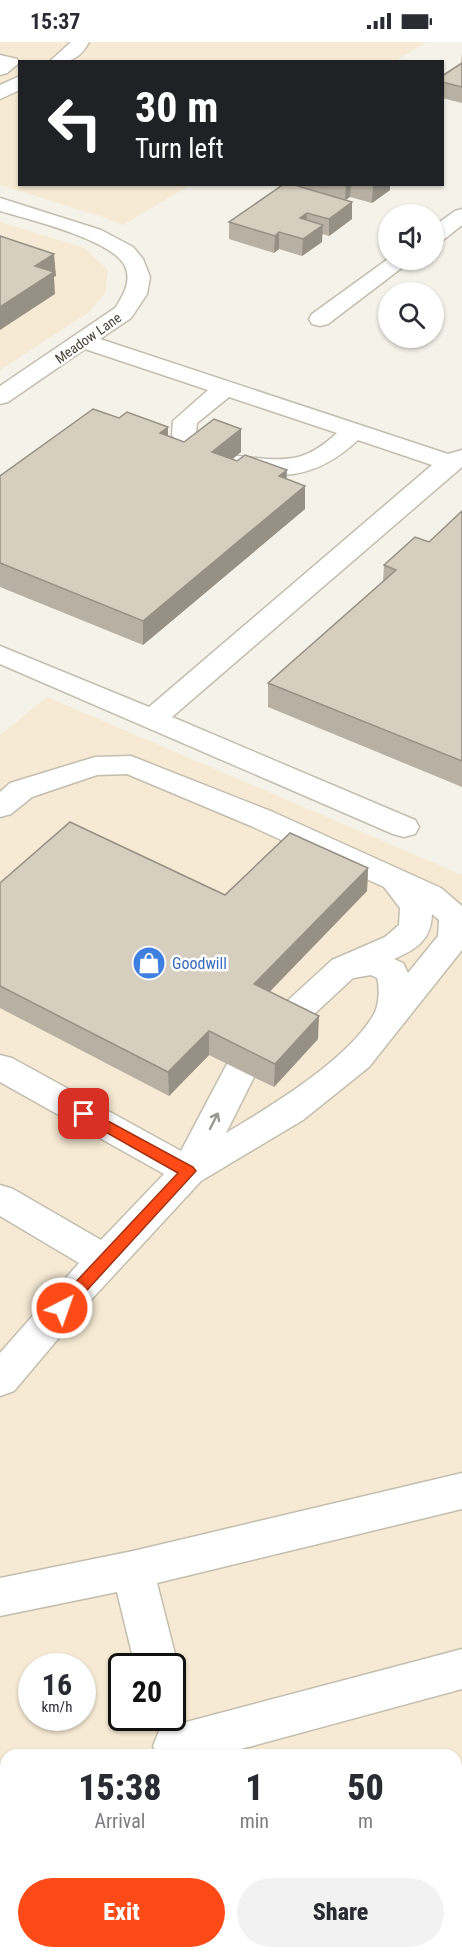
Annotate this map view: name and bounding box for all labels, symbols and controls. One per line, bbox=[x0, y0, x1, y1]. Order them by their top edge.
text: 15:37 bbox=[30, 9, 81, 34]
text: 30 m bbox=[135, 83, 218, 132]
icon: left bbox=[36, 84, 114, 162]
text: Turn left bbox=[135, 133, 224, 165]
map controls bbox=[378, 204, 444, 348]
button: sound bbox=[378, 204, 444, 270]
button: search bbox=[378, 282, 444, 348]
street label: Meadow Lane bbox=[52, 309, 124, 367]
shop icon: Goodwill bbox=[131, 945, 167, 981]
place label: Goodwill bbox=[172, 954, 227, 973]
pin bbox=[58, 1088, 109, 1139]
icon: arrive bbox=[67, 1097, 100, 1130]
one-way arrow bbox=[208, 1113, 220, 1130]
position arrow bbox=[30, 1276, 94, 1340]
speed limit sign: 20 bbox=[108, 1653, 186, 1731]
text: 16 bbox=[42, 1667, 72, 1702]
text: km/h bbox=[42, 1698, 72, 1716]
text: 15:38 bbox=[78, 1767, 162, 1809]
text: 1 bbox=[245, 1767, 264, 1809]
text: 50 bbox=[347, 1767, 384, 1809]
text: Arrival bbox=[94, 1809, 145, 1833]
text: min bbox=[240, 1809, 269, 1833]
text: m bbox=[358, 1809, 373, 1833]
button: Exit bbox=[18, 1878, 225, 1947]
button: Share bbox=[237, 1878, 444, 1947]

